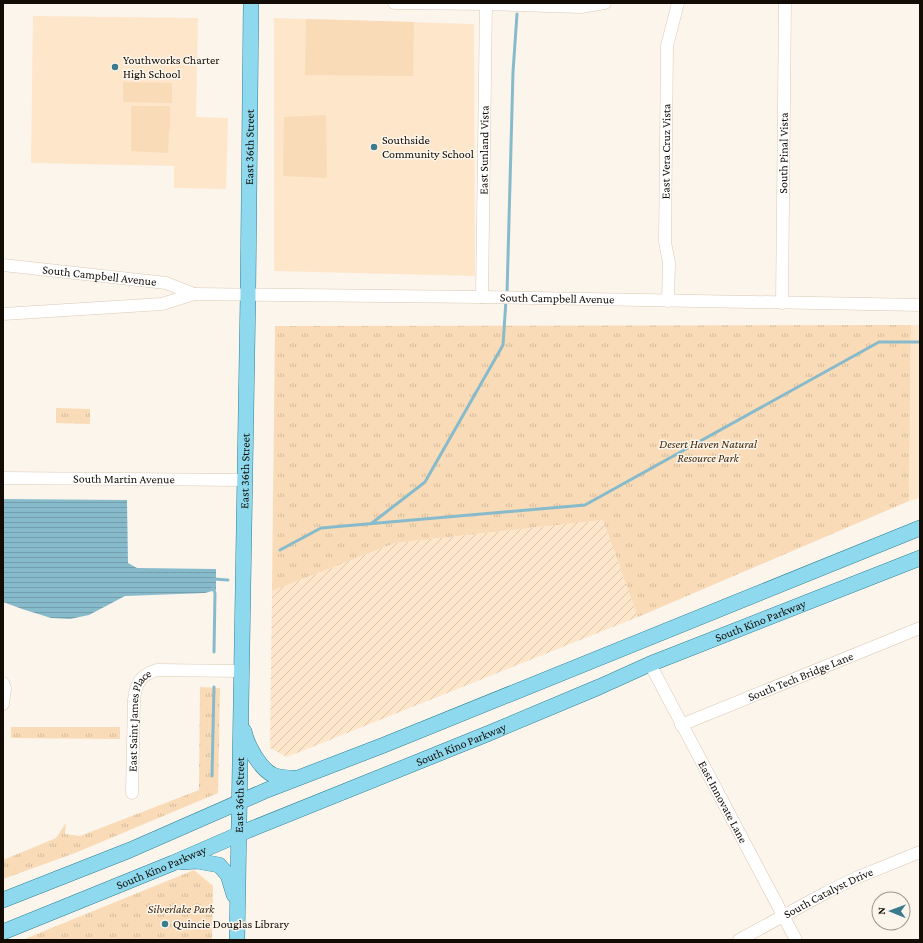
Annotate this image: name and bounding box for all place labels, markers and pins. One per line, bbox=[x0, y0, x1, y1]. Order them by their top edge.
place label: Youthworks Charter High School bbox=[123, 53, 220, 81]
marker: Youthworks Charter High School bbox=[110, 62, 120, 72]
place label: Southside Community School bbox=[382, 133, 474, 161]
marker: Southside Community School bbox=[369, 142, 379, 152]
place label: Quincie Douglas Library bbox=[173, 917, 290, 931]
marker: Quincie Douglas Library bbox=[160, 919, 170, 929]

